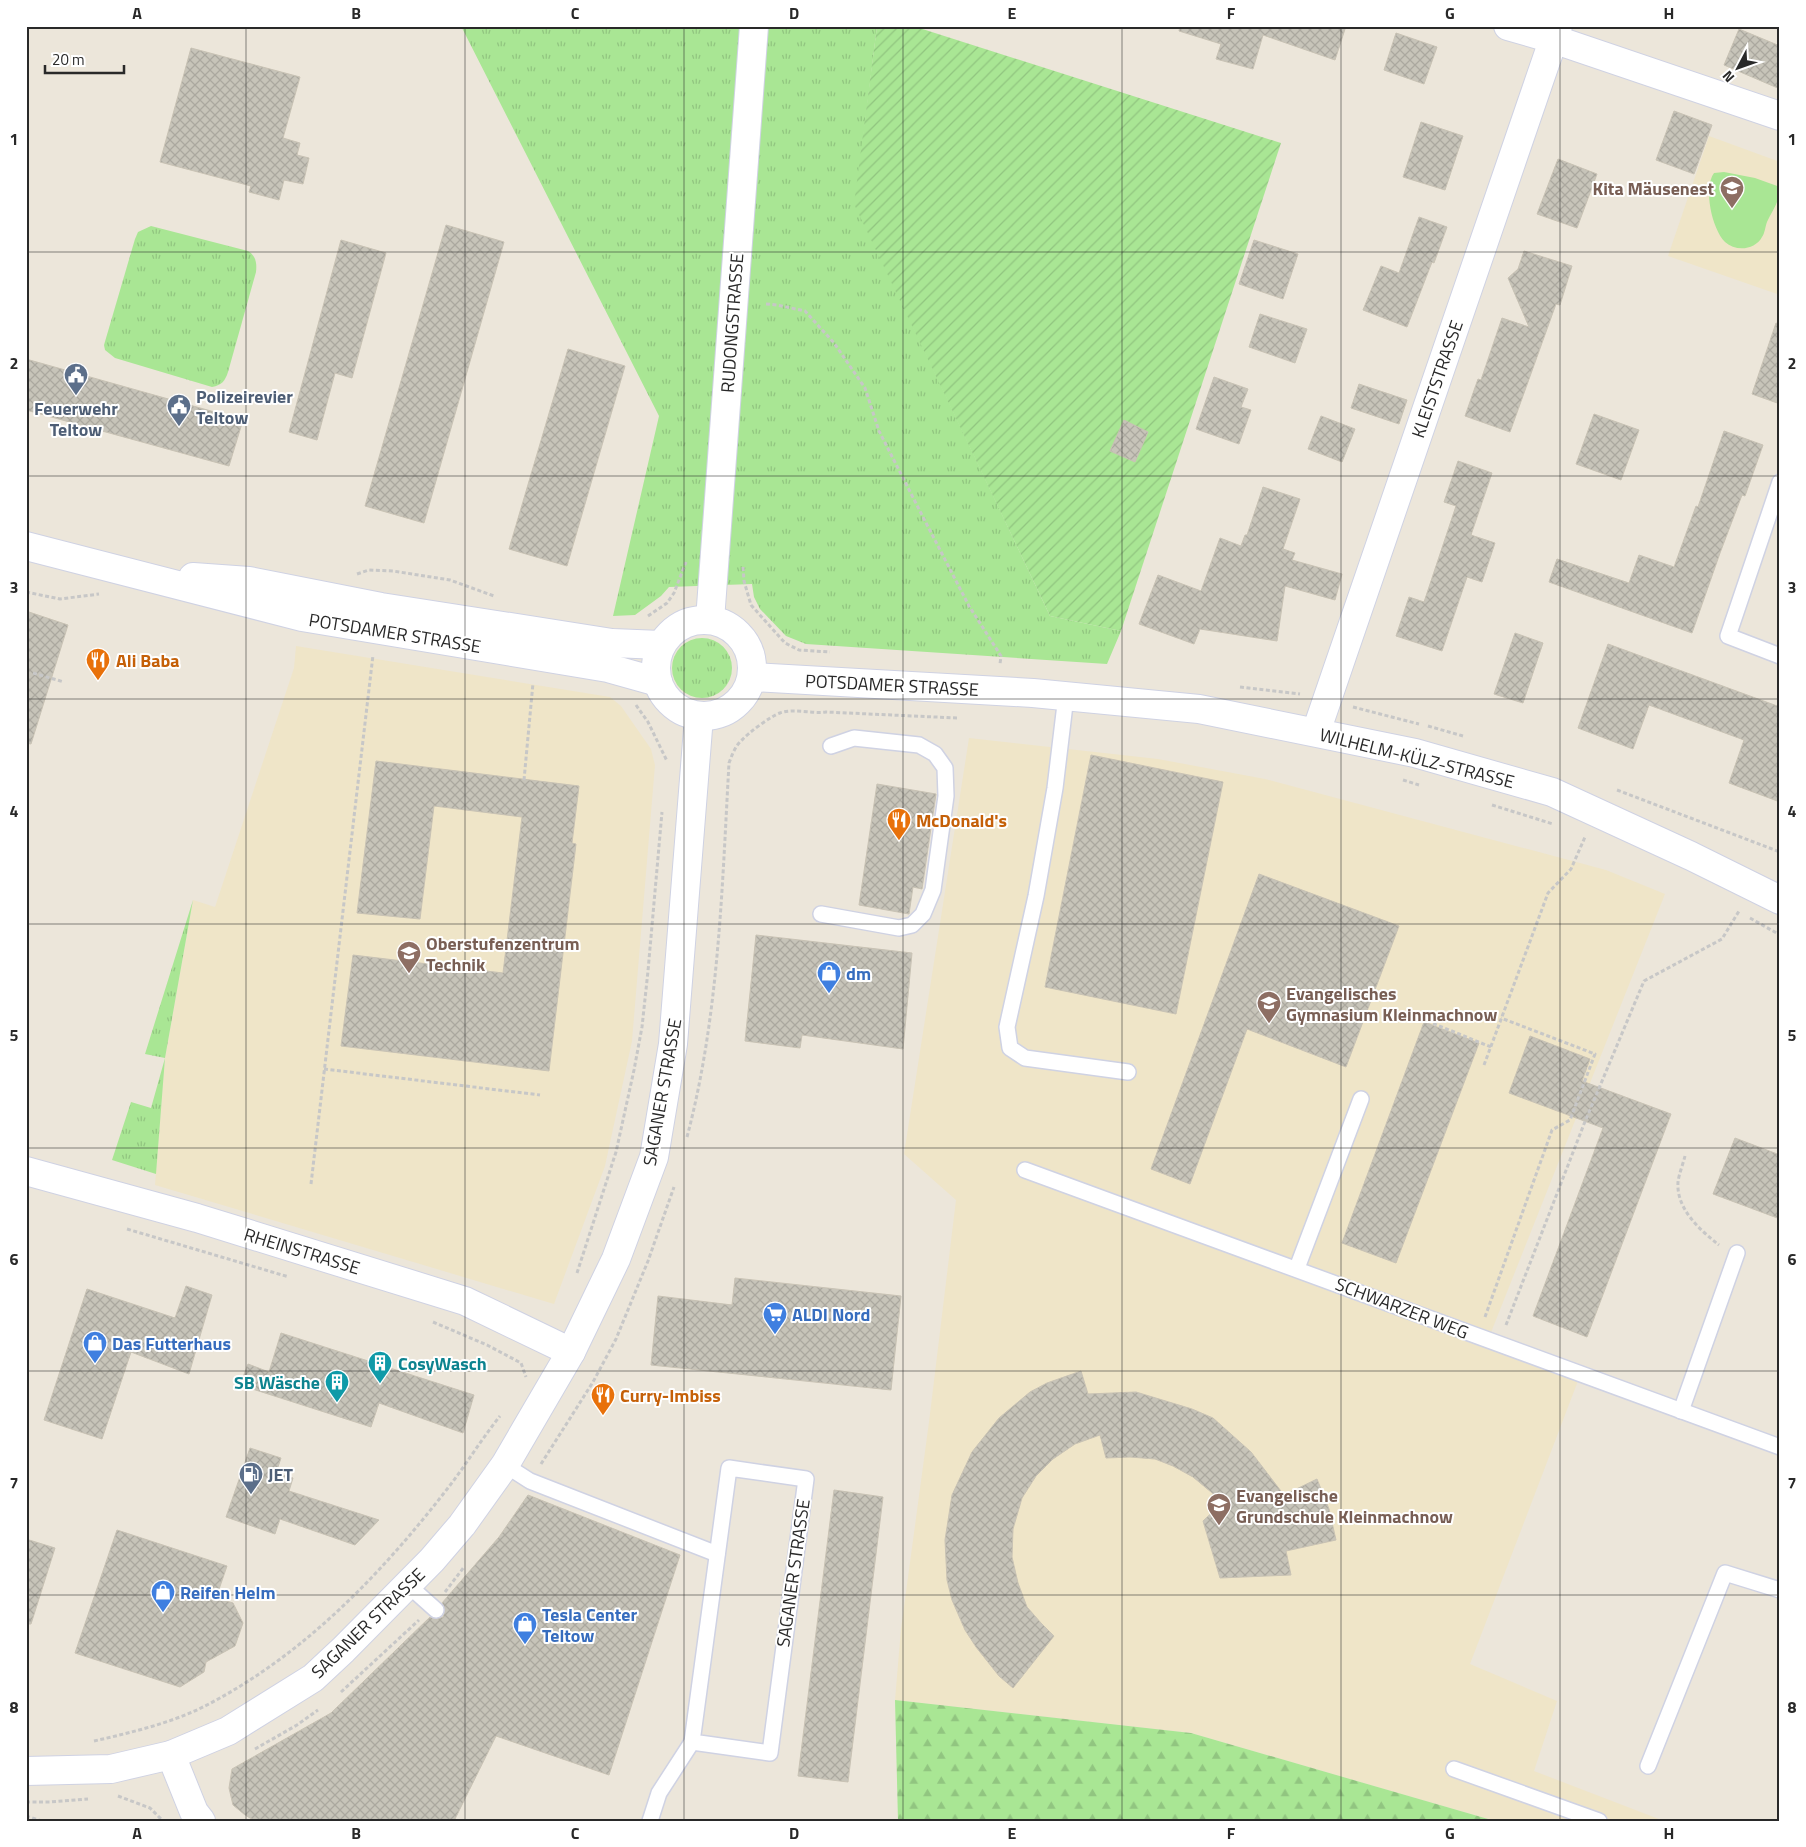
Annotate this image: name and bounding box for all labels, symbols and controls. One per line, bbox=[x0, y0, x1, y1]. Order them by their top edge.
text: A bbox=[132, 1, 142, 25]
text: B bbox=[351, 1, 361, 25]
text: C bbox=[571, 1, 580, 25]
text: D bbox=[789, 1, 799, 25]
text: E bbox=[1008, 1, 1017, 25]
text: F bbox=[1227, 1, 1236, 25]
text: G bbox=[1445, 1, 1455, 25]
text: H bbox=[1664, 1, 1674, 25]
scale bar bbox=[45, 42, 124, 74]
north arrow bbox=[1714, 42, 1764, 92]
text: 20 m bbox=[52, 48, 85, 71]
text: N bbox=[1717, 66, 1739, 87]
text: 1 bbox=[10, 127, 18, 151]
text: 1 bbox=[1788, 127, 1796, 151]
place label: Kita Mäusenest bbox=[1593, 175, 1714, 202]
school or university icon: Kita Mäusenest bbox=[1719, 175, 1745, 209]
street label: RUDONGSTRASSE bbox=[714, 252, 750, 394]
street label: KLEISTSTRASSE bbox=[1404, 317, 1470, 441]
text: 2 bbox=[10, 351, 18, 375]
text: 2 bbox=[1788, 351, 1796, 375]
public building icon: Feuerwehr Teltow bbox=[63, 362, 89, 396]
place label: Polizeirevier Teltow bbox=[196, 383, 293, 431]
public building icon: Polizeirevier Teltow bbox=[166, 393, 192, 427]
place label: Feuerwehr Teltow bbox=[34, 395, 118, 443]
text: 3 bbox=[10, 575, 18, 599]
text: 3 bbox=[1788, 575, 1796, 599]
street label: POTSDAMER STRASSE bbox=[307, 606, 483, 660]
restaurant icon: Ali Baba bbox=[85, 647, 111, 681]
place label: Ali Baba bbox=[116, 647, 179, 674]
street label: POTSDAMER STRASSE bbox=[804, 667, 980, 703]
street label: WILHELM-KÜLZ-STRASSE bbox=[1317, 721, 1517, 795]
text: 4 bbox=[10, 799, 19, 823]
text: 4 bbox=[1788, 799, 1797, 823]
restaurant icon: McDonald's bbox=[886, 807, 912, 841]
place label: McDonald's bbox=[916, 807, 1007, 834]
place label: Oberstufenzentrum Technik bbox=[426, 930, 580, 978]
school or university icon: Oberstufenzentrum Technik bbox=[396, 940, 422, 974]
shop icon: dm bbox=[816, 960, 842, 994]
place label: dm bbox=[846, 960, 871, 987]
place label: Evangelisches Gymnasium Kleinmachnow bbox=[1286, 980, 1497, 1028]
school or university icon: Evangelisches Gymnasium Kleinmachnow bbox=[1256, 990, 1282, 1024]
street label: SAGANER STRASSE bbox=[636, 1016, 688, 1168]
text: 5 bbox=[10, 1023, 19, 1047]
text: 5 bbox=[1788, 1023, 1797, 1047]
street label: RHEINSTRASSE bbox=[241, 1221, 363, 1281]
text: 6 bbox=[10, 1247, 19, 1271]
text: 6 bbox=[1788, 1247, 1797, 1271]
street label: SCHWARZER WEG bbox=[1332, 1270, 1472, 1346]
supermarket icon: ALDI Nord bbox=[762, 1301, 788, 1335]
place label: ALDI Nord bbox=[792, 1301, 870, 1328]
shop icon: Das Futterhaus bbox=[82, 1330, 108, 1364]
place label: Das Futterhaus bbox=[112, 1330, 231, 1357]
building icon: CosyWasch bbox=[367, 1350, 393, 1384]
place label: CosyWasch bbox=[398, 1350, 487, 1377]
place label: SB Wäsche bbox=[234, 1369, 320, 1396]
building icon: SB Wäsche bbox=[324, 1369, 350, 1403]
restaurant icon: Curry-Imbiss bbox=[590, 1382, 616, 1416]
place label: Curry-Imbiss bbox=[620, 1382, 721, 1409]
fuel station icon: JET bbox=[238, 1461, 264, 1495]
place label: JET bbox=[268, 1461, 293, 1488]
text: 7 bbox=[10, 1471, 18, 1495]
text: 7 bbox=[1788, 1471, 1796, 1495]
place label: Evangelische Grundschule Kleinmachnow bbox=[1236, 1482, 1453, 1530]
school or university icon: Evangelische Grundschule Kleinmachnow bbox=[1206, 1492, 1232, 1526]
street label: SAGANER STRASSE bbox=[769, 1497, 817, 1649]
street label: SAGANER STRASSE bbox=[305, 1561, 431, 1685]
shop icon: Reifen Helm bbox=[150, 1579, 176, 1613]
place label: Reifen Helm bbox=[180, 1579, 276, 1606]
place label: Tesla Center Teltow bbox=[542, 1601, 637, 1649]
shop icon: Tesla Center Teltow bbox=[512, 1611, 538, 1645]
text: 8 bbox=[10, 1695, 19, 1719]
text: 8 bbox=[1788, 1695, 1797, 1719]
text: A bbox=[132, 1821, 142, 1845]
text: B bbox=[351, 1821, 361, 1845]
text: C bbox=[571, 1821, 580, 1845]
text: D bbox=[789, 1821, 799, 1845]
text: E bbox=[1008, 1821, 1017, 1845]
text: F bbox=[1227, 1821, 1236, 1845]
text: G bbox=[1445, 1821, 1455, 1845]
text: H bbox=[1664, 1821, 1674, 1845]

